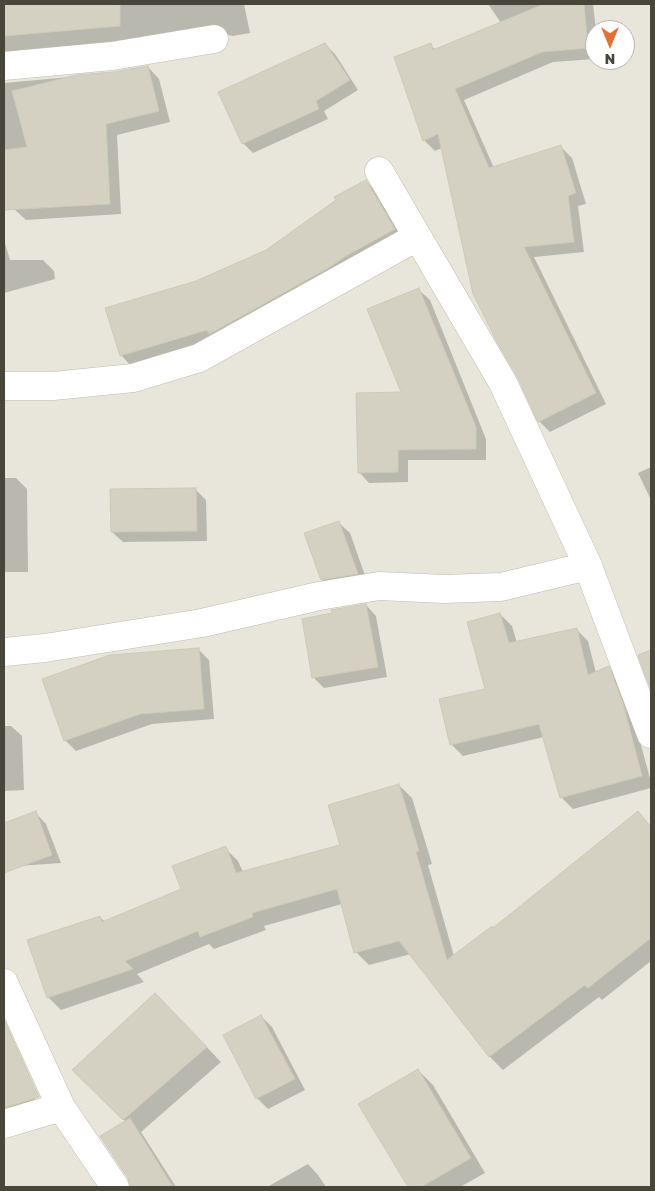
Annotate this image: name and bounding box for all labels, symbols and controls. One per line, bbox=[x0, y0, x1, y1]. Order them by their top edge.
north arrow bbox=[585, 20, 635, 70]
text: N bbox=[605, 51, 615, 68]

